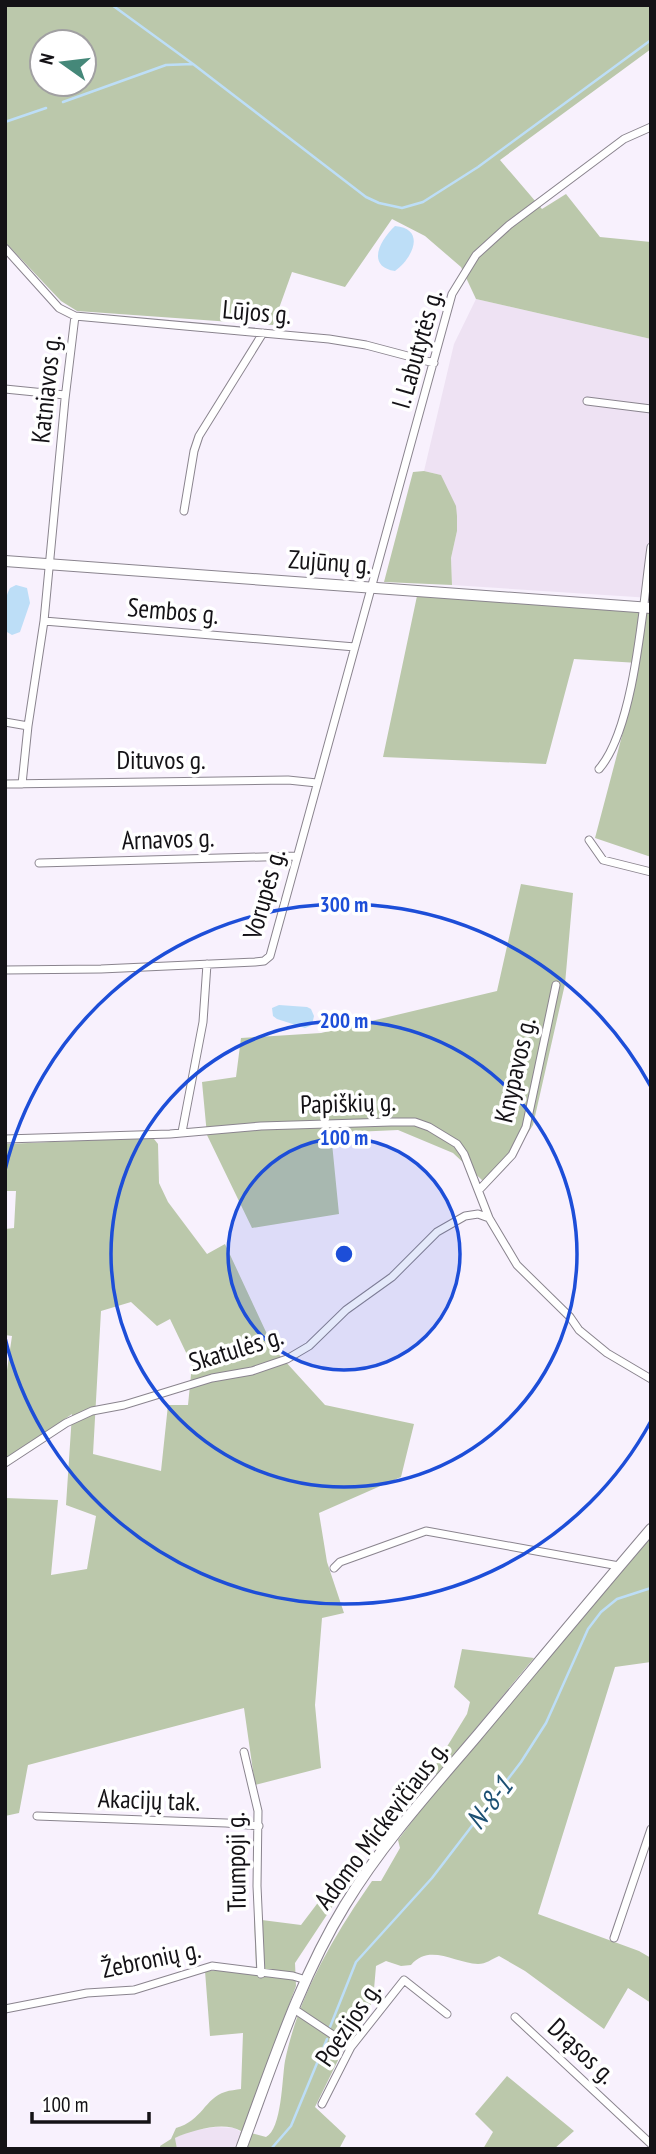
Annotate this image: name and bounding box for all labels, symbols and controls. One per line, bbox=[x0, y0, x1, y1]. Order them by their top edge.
north arrow bbox=[28, 28, 98, 98]
text: N bbox=[34, 51, 59, 67]
street label: I. Labutytės g. bbox=[384, 285, 449, 412]
street label: Lūjos g. bbox=[221, 292, 293, 331]
street label: Katniavos g. bbox=[23, 333, 68, 445]
street label: Zujūnų g. bbox=[287, 542, 373, 581]
street label: Sembos g. bbox=[126, 590, 220, 631]
street label: Dituvos g. bbox=[116, 743, 206, 776]
street label: Arnavos g. bbox=[121, 820, 215, 857]
street label: Vorupės g. bbox=[235, 845, 292, 944]
text: 300 m bbox=[320, 891, 368, 918]
text: 200 m bbox=[320, 1007, 368, 1034]
street label: Knypavos g. bbox=[486, 1014, 543, 1126]
street label: Papiškių g. bbox=[300, 1084, 396, 1121]
text: 100 m bbox=[320, 1124, 368, 1151]
centre of rings bbox=[332, 1242, 356, 1266]
street label: Skatulės g. bbox=[185, 1319, 287, 1378]
street label: Adomo Mickevičiaus g. bbox=[306, 1734, 455, 1915]
water label: N-8-1 bbox=[457, 1769, 521, 1836]
street label: Akacijų tak. bbox=[97, 1781, 201, 1818]
street label: Trumpoji g. bbox=[218, 1812, 253, 1912]
street label: Žebronių g. bbox=[98, 1932, 203, 1985]
street label: Poezijos g. bbox=[307, 1975, 388, 2072]
street label: Drąsos g. bbox=[541, 2011, 623, 2090]
scale bar bbox=[32, 2080, 149, 2124]
text: 100 m bbox=[42, 2091, 88, 2118]

